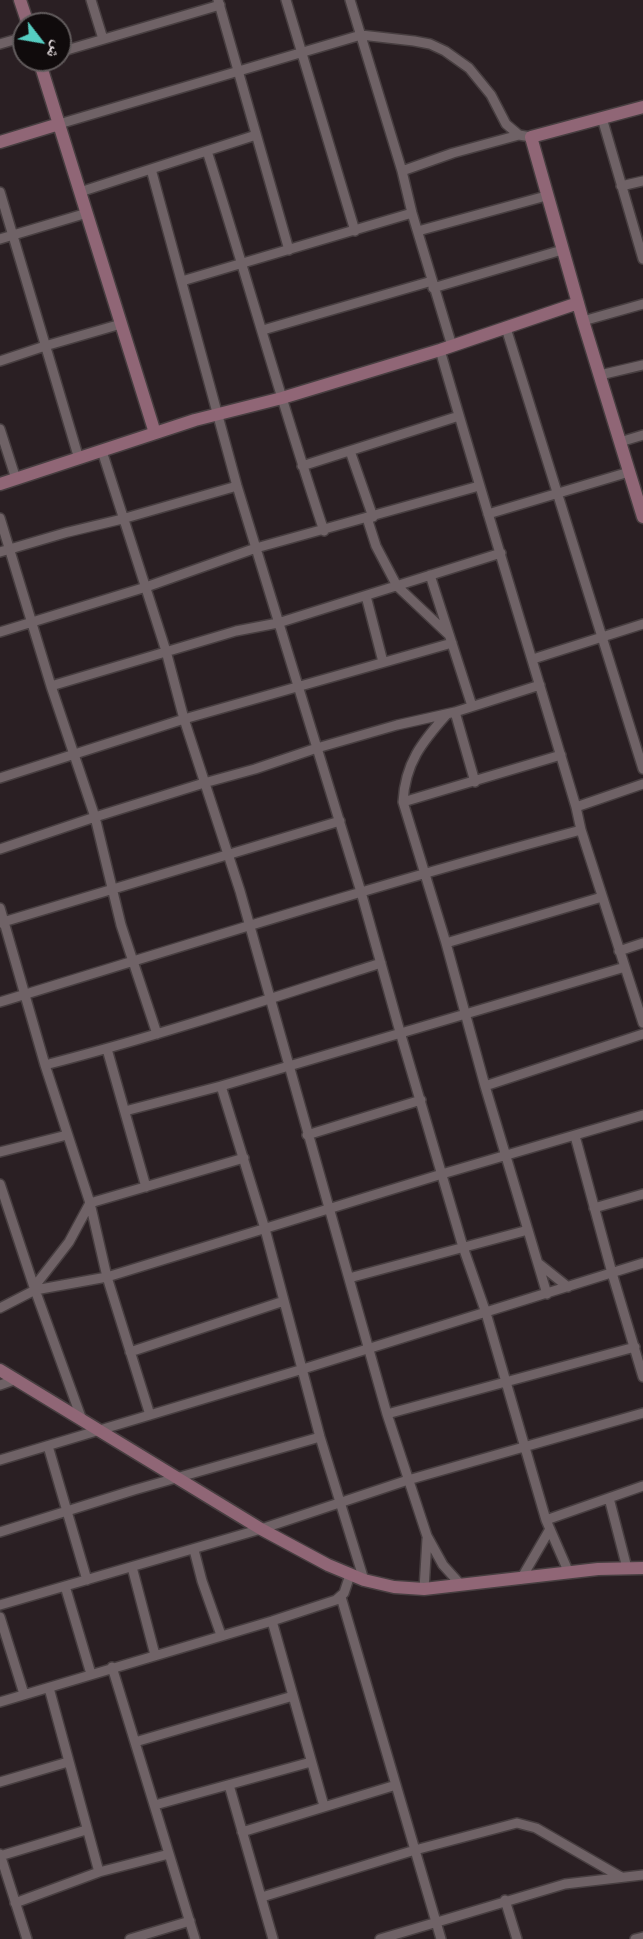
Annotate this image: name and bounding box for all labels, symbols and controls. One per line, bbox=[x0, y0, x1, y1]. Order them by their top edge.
north arrow bbox=[12, 12, 72, 72]
text: ش bbox=[44, 38, 69, 63]

